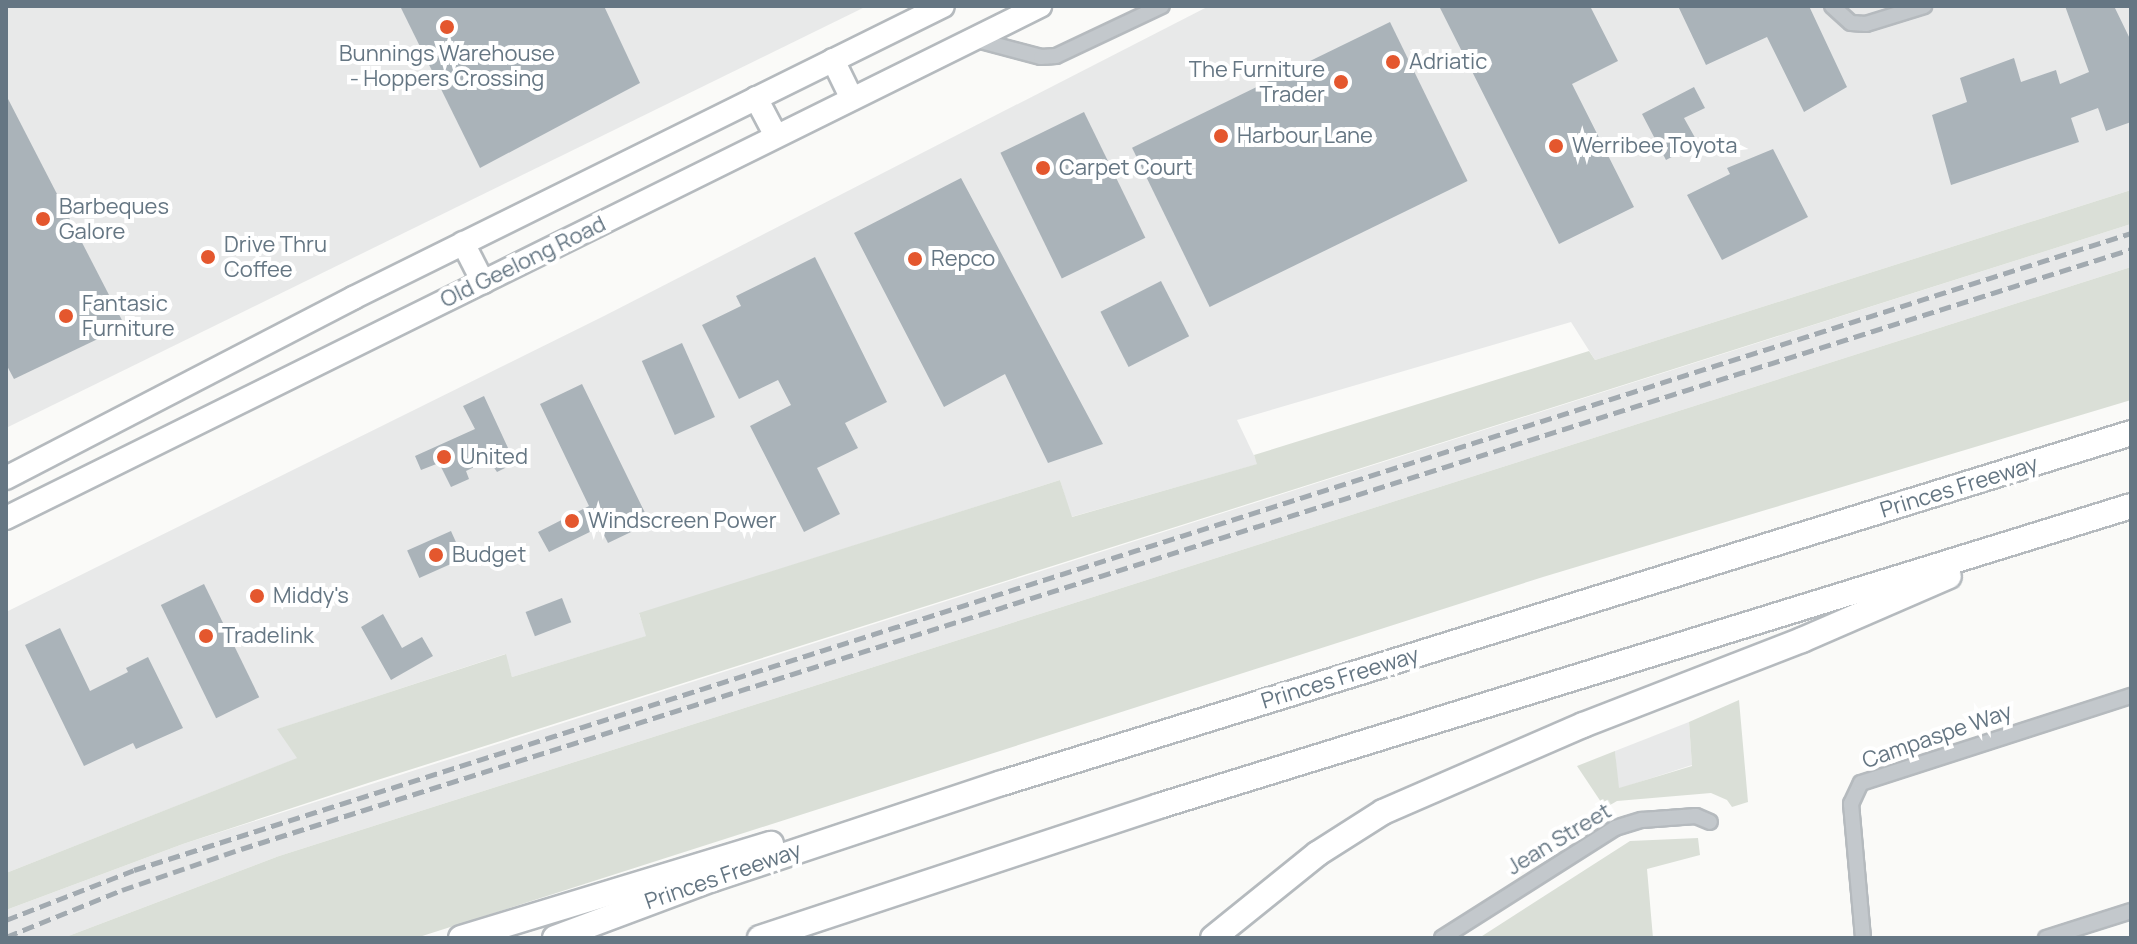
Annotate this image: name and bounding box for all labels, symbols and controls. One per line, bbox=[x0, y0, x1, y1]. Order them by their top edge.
marker: Bunnings Warehouse - Hoppers Crossing bbox=[438, 18, 456, 36]
place label: Bunnings Warehouse - Hoppers Crossing bbox=[339, 40, 555, 92]
place label: Adriatic bbox=[1409, 49, 1487, 75]
marker: Adriatic bbox=[1384, 53, 1402, 71]
place label: The Furniture Trader bbox=[1189, 56, 1325, 108]
marker: The Furniture Trader bbox=[1332, 73, 1350, 91]
place label: Harbour Lane bbox=[1237, 123, 1373, 149]
marker: Harbour Lane bbox=[1212, 127, 1230, 145]
place label: Werribee Toyota bbox=[1572, 133, 1737, 159]
marker: Werribee Toyota bbox=[1547, 137, 1565, 155]
place label: Carpet Court bbox=[1059, 155, 1193, 181]
marker: Carpet Court bbox=[1034, 159, 1052, 177]
place label: Barbeques Galore bbox=[59, 193, 169, 244]
marker: Barbeques Galore bbox=[34, 210, 52, 228]
street label: Old Geelong Road bbox=[436, 211, 610, 313]
place label: Drive Thru Coffee bbox=[224, 231, 327, 282]
place label: Repco bbox=[931, 246, 995, 272]
marker: Drive Thru Coffee bbox=[199, 248, 217, 266]
marker: Repco bbox=[906, 250, 924, 268]
place label: Fantasic Furniture bbox=[82, 290, 175, 342]
marker: Fantasic Furniture bbox=[57, 307, 75, 325]
place label: United bbox=[460, 444, 528, 470]
marker: United bbox=[435, 448, 453, 466]
street label: Princes Freeway bbox=[1877, 450, 2041, 524]
place label: Windscreen Power bbox=[588, 508, 777, 534]
marker: Windscreen Power bbox=[563, 512, 581, 530]
place label: Budget bbox=[452, 542, 526, 568]
marker: Budget bbox=[427, 546, 445, 564]
place label: Middy's bbox=[273, 583, 349, 609]
marker: Middy's bbox=[248, 587, 266, 605]
place label: Tradelink bbox=[222, 623, 314, 649]
marker: Tradelink bbox=[197, 627, 215, 645]
street label: Princes Freeway bbox=[1258, 641, 1422, 715]
street label: Campaspe Way bbox=[1859, 698, 2015, 774]
street label: Jean Street bbox=[1502, 798, 1616, 880]
street label: Princes Freeway bbox=[641, 837, 805, 915]

